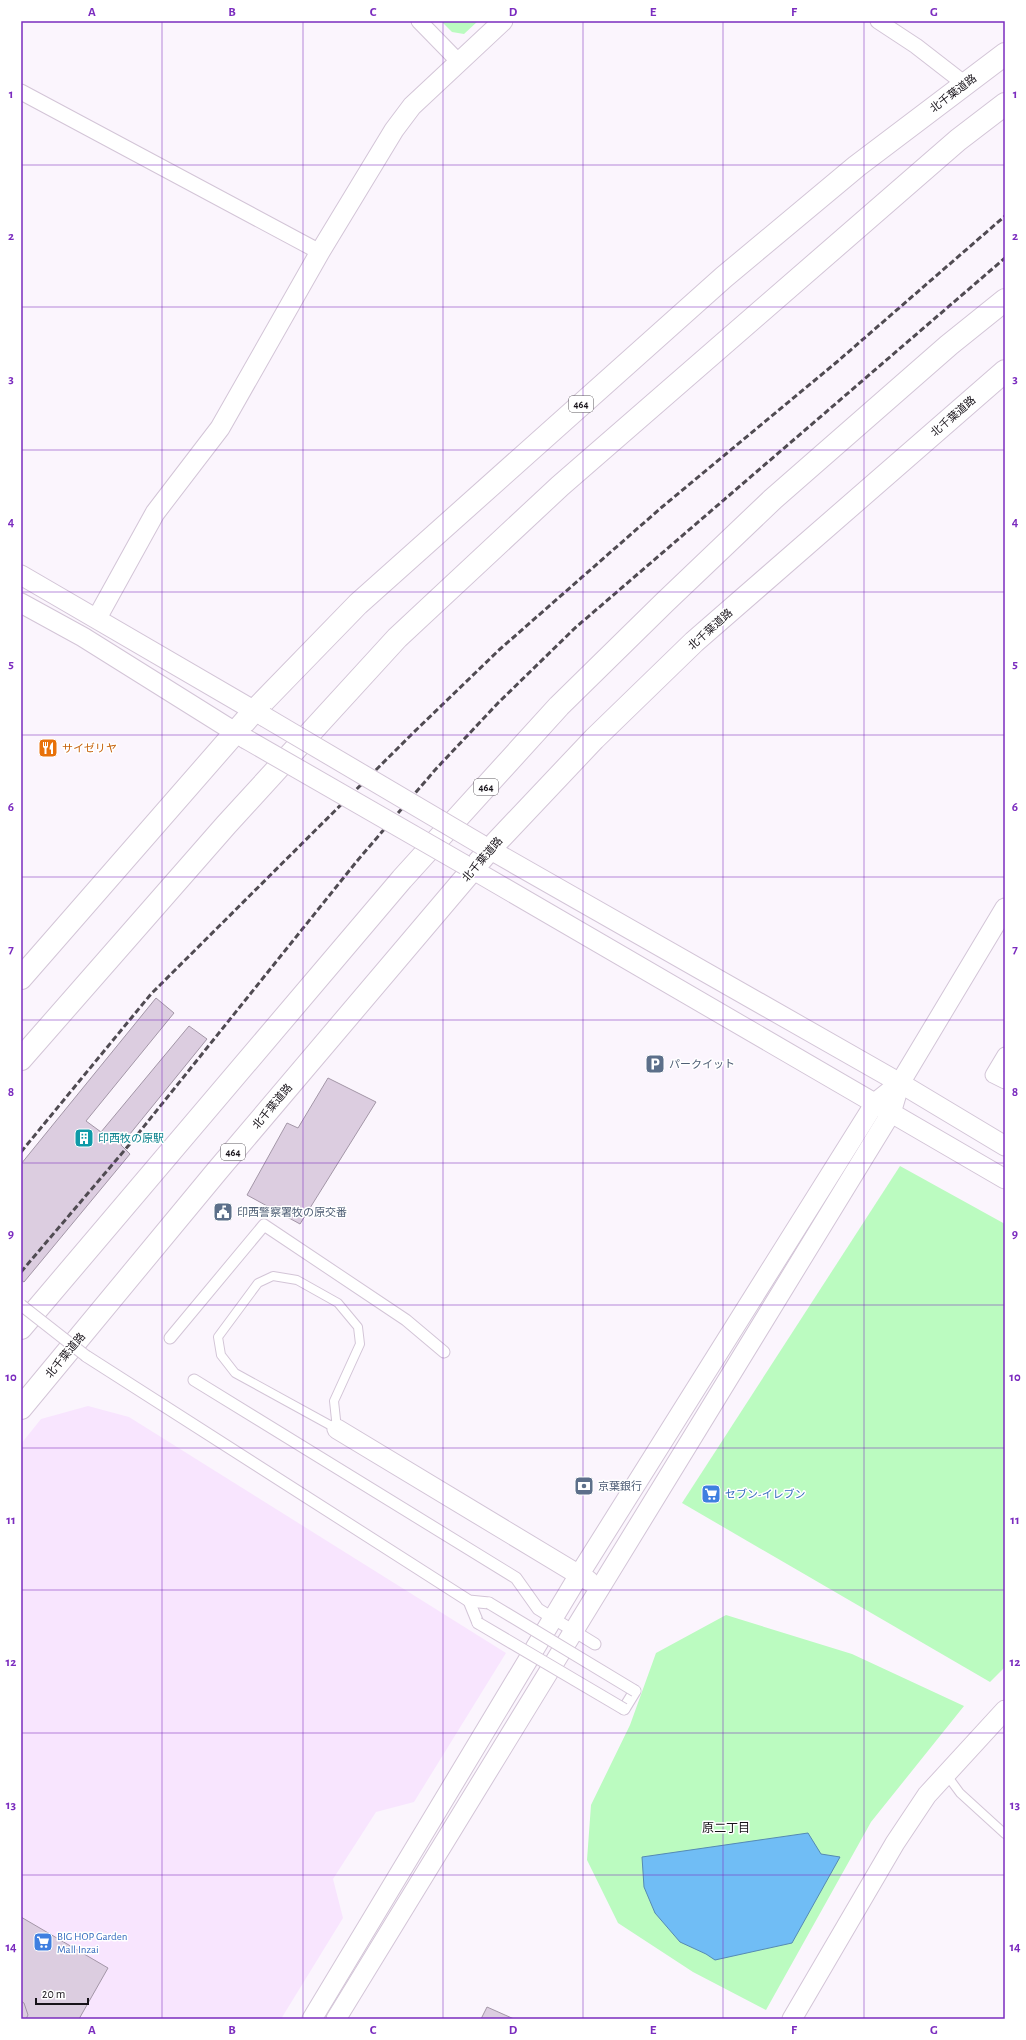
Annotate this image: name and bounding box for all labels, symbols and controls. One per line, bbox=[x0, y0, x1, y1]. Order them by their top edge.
text: A bbox=[88, 6, 96, 19]
text: B bbox=[228, 6, 236, 19]
text: C bbox=[370, 6, 377, 19]
text: D bbox=[509, 6, 518, 19]
text: E bbox=[650, 6, 657, 19]
text: F bbox=[791, 6, 798, 19]
text: G bbox=[930, 6, 938, 19]
street label: 北千葉道路 bbox=[927, 72, 979, 114]
text: 1 bbox=[9, 88, 13, 101]
text: 1 bbox=[1013, 88, 1017, 101]
text: 2 bbox=[8, 230, 14, 243]
text: 2 bbox=[1012, 230, 1018, 243]
text: 3 bbox=[8, 373, 14, 386]
text: 3 bbox=[1012, 373, 1018, 386]
street label: 北千葉道路 bbox=[928, 393, 978, 439]
road number: 464 bbox=[569, 396, 593, 412]
text: 4 bbox=[8, 516, 15, 529]
text: 4 bbox=[1012, 516, 1019, 529]
street label: 北千葉道路 bbox=[686, 606, 734, 652]
text: 5 bbox=[8, 658, 14, 671]
text: 5 bbox=[1012, 658, 1018, 671]
restaurant icon: サイゼリヤ bbox=[37, 737, 59, 759]
place label: サイゼリヤ bbox=[62, 742, 117, 754]
road number: 464 bbox=[474, 779, 498, 795]
text: 6 bbox=[8, 801, 14, 814]
text: 6 bbox=[1012, 801, 1018, 814]
street label: 北千葉道路 bbox=[459, 834, 505, 884]
text: 7 bbox=[8, 943, 14, 956]
text: 7 bbox=[1012, 943, 1018, 956]
parking icon: パークイット bbox=[644, 1053, 666, 1075]
place label: パークイット bbox=[669, 1059, 735, 1070]
street label: 北千葉道路 bbox=[250, 1081, 294, 1131]
text: 8 bbox=[8, 1086, 14, 1099]
text: 8 bbox=[1012, 1086, 1018, 1099]
building icon: 印西牧の原駅 bbox=[73, 1127, 95, 1149]
place label: 印西牧の原駅 bbox=[98, 1132, 164, 1144]
road number: 464 bbox=[221, 1144, 245, 1160]
public building icon: 印西警察署牧の原交番 bbox=[212, 1201, 234, 1223]
place label: 印西警察署牧の原交番 bbox=[237, 1206, 347, 1218]
text: 9 bbox=[8, 1228, 14, 1241]
text: 9 bbox=[1012, 1228, 1018, 1241]
street label: 北千葉道路 bbox=[43, 1330, 87, 1380]
text: 10 bbox=[5, 1371, 17, 1384]
text: 10 bbox=[1009, 1371, 1021, 1384]
bank icon: 京葉銀行 bbox=[573, 1475, 595, 1497]
place label: 京葉銀行 bbox=[598, 1480, 642, 1492]
supermarket icon: セブン-イレブン bbox=[700, 1483, 722, 1505]
place label: セブン-イレブン bbox=[725, 1488, 805, 1500]
text: 11 bbox=[6, 1514, 16, 1527]
text: 11 bbox=[1010, 1514, 1020, 1527]
text: 12 bbox=[6, 1656, 16, 1669]
text: 12 bbox=[1010, 1656, 1020, 1669]
text: 13 bbox=[6, 1799, 17, 1812]
text: 13 bbox=[1010, 1799, 1021, 1812]
district label: 原二丁目 bbox=[702, 1822, 750, 1834]
supermarket icon: BIG HOP Garden Mall Inzai bbox=[32, 1931, 54, 1953]
place label: BIG HOP Garden Mall Inzai bbox=[57, 1931, 127, 1955]
text: 14 bbox=[5, 1941, 17, 1954]
text: 14 bbox=[1009, 1941, 1021, 1954]
scale bar bbox=[36, 1980, 88, 2006]
text: 20 m bbox=[42, 1988, 65, 2000]
text: A bbox=[88, 2024, 96, 2037]
text: B bbox=[228, 2024, 236, 2037]
text: C bbox=[370, 2024, 377, 2037]
text: D bbox=[509, 2024, 518, 2037]
text: E bbox=[650, 2024, 657, 2037]
text: F bbox=[791, 2024, 798, 2037]
text: G bbox=[930, 2024, 938, 2037]

